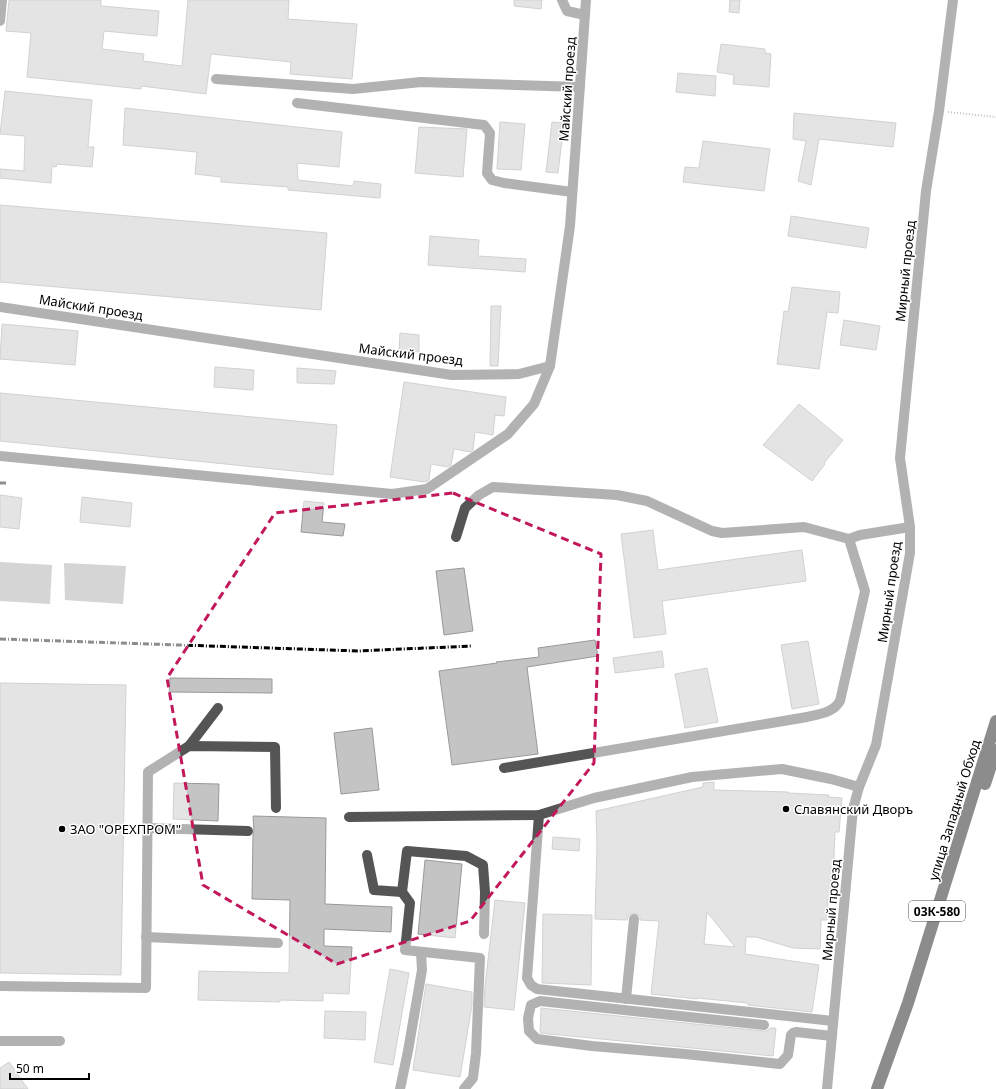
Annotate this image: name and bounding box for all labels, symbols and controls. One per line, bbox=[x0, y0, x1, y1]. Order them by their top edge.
street label: Майский проезд bbox=[554, 36, 580, 142]
street label: Мирный проезд bbox=[891, 219, 919, 323]
street label: Майский проезд bbox=[38, 290, 144, 324]
street label: Майский проезд bbox=[358, 339, 464, 369]
street label: Мирный проезд bbox=[873, 540, 905, 644]
street label: улица Западный Обход bbox=[924, 737, 984, 883]
place label: Cлавянский Дворъ bbox=[794, 800, 913, 818]
marker: Cлавянский Дворъ bbox=[781, 804, 791, 814]
place label: ЗАО "ОРЕХПРОМ" bbox=[70, 820, 181, 838]
marker: ЗАО "ОРЕХПРОМ" bbox=[57, 824, 67, 834]
street label: Мирный проезд bbox=[818, 858, 844, 962]
road number: 03К-580 bbox=[909, 901, 965, 921]
scale bar bbox=[10, 1055, 89, 1081]
text: 50 m bbox=[16, 1060, 44, 1077]

